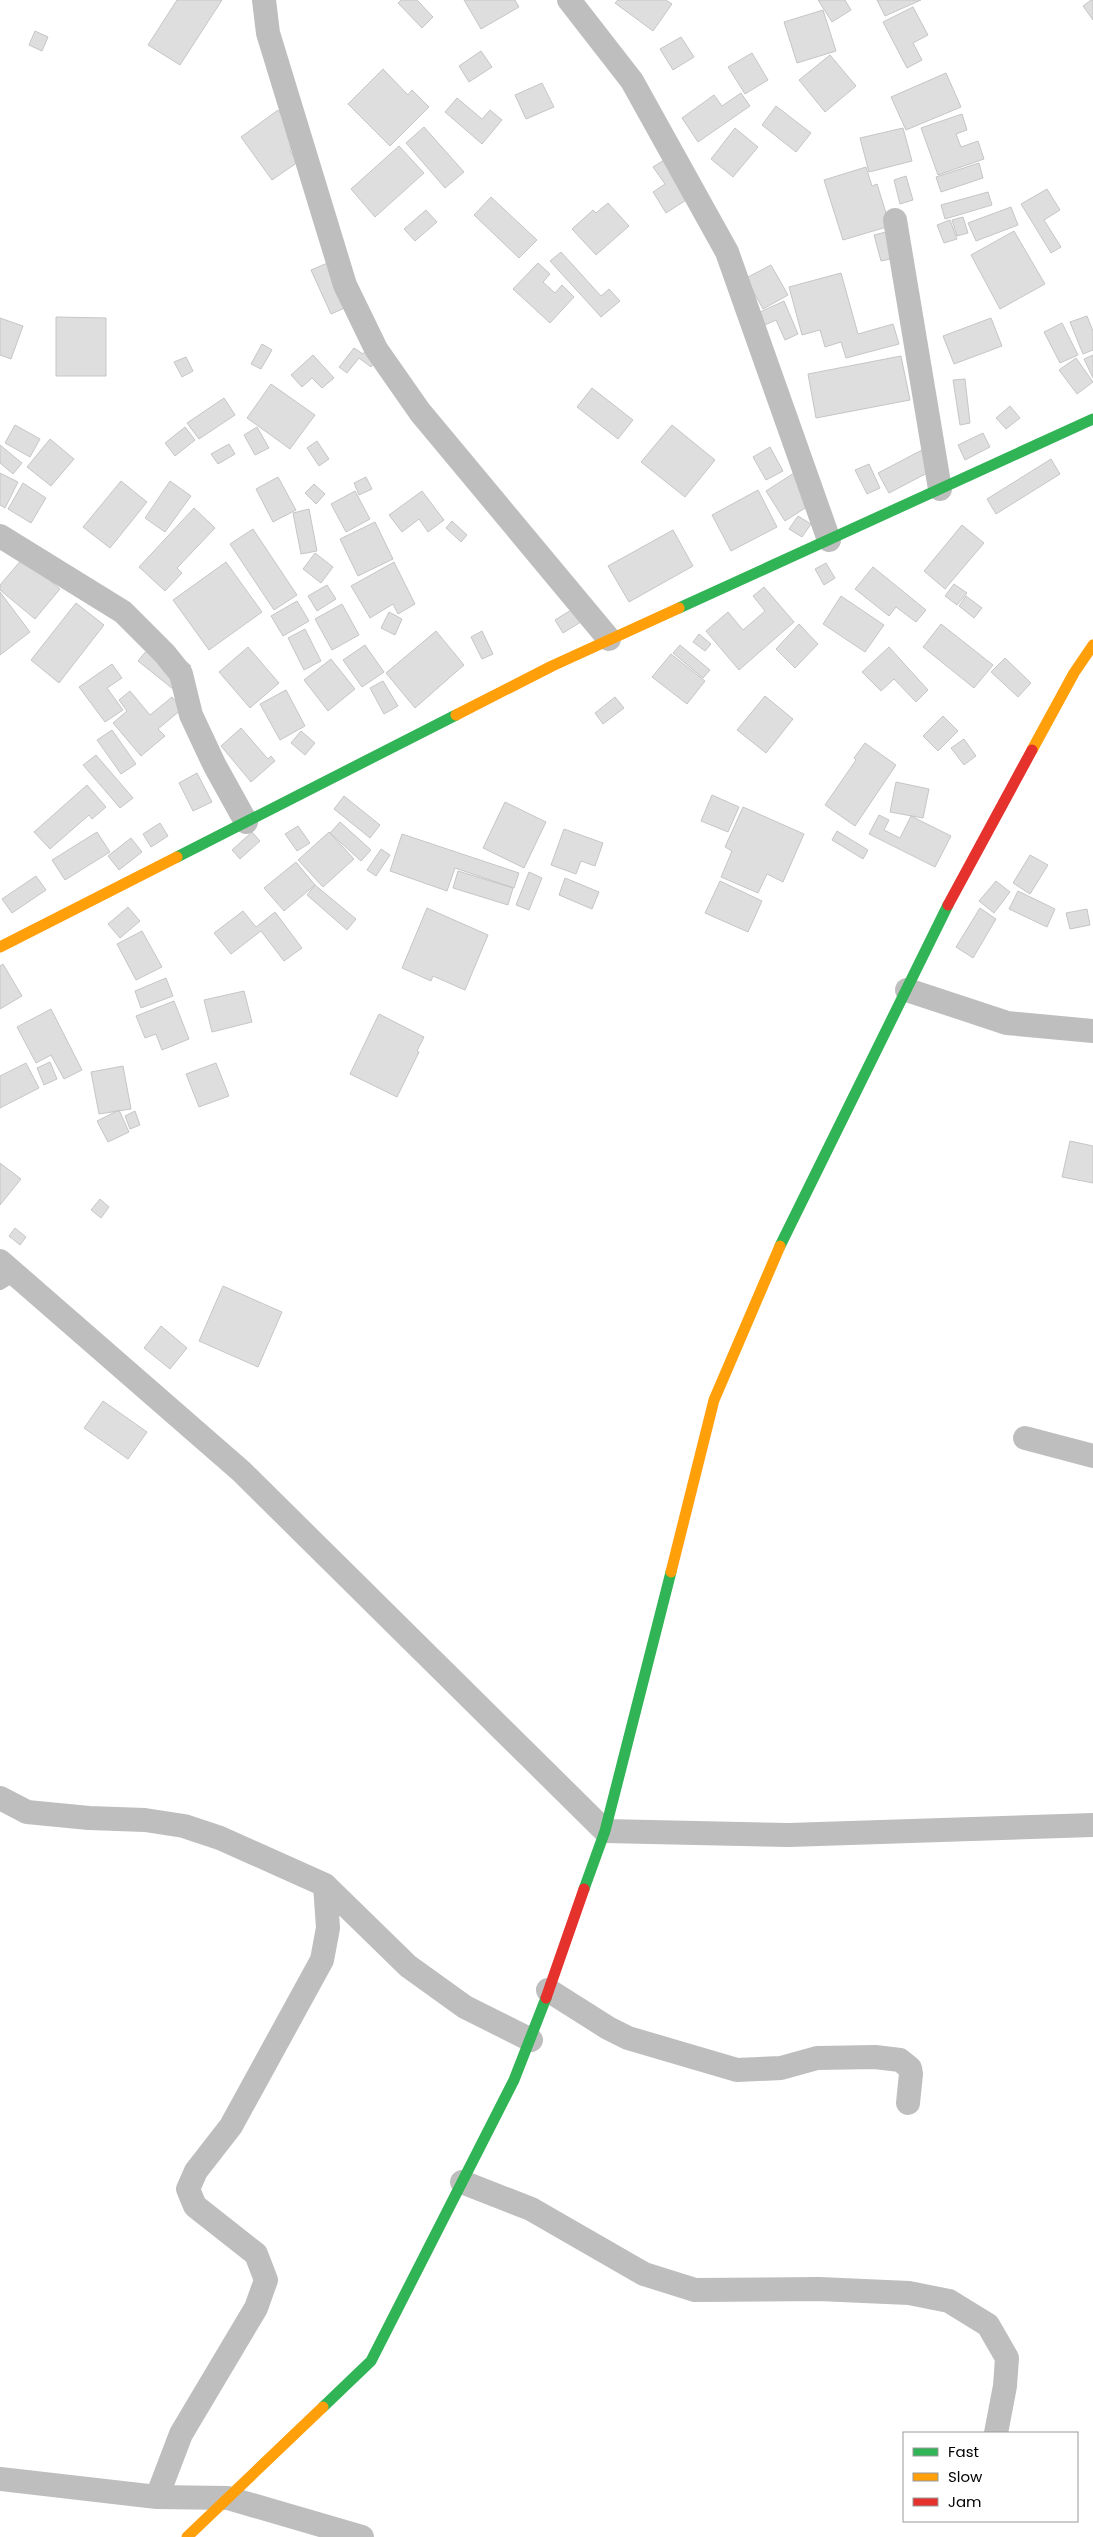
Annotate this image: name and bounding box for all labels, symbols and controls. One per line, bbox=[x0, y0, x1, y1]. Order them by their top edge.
legend bbox=[903, 2432, 1078, 2522]
text: Fast bbox=[948, 2441, 979, 2462]
text: Slow bbox=[948, 2466, 983, 2487]
text: Jam bbox=[948, 2491, 982, 2512]

